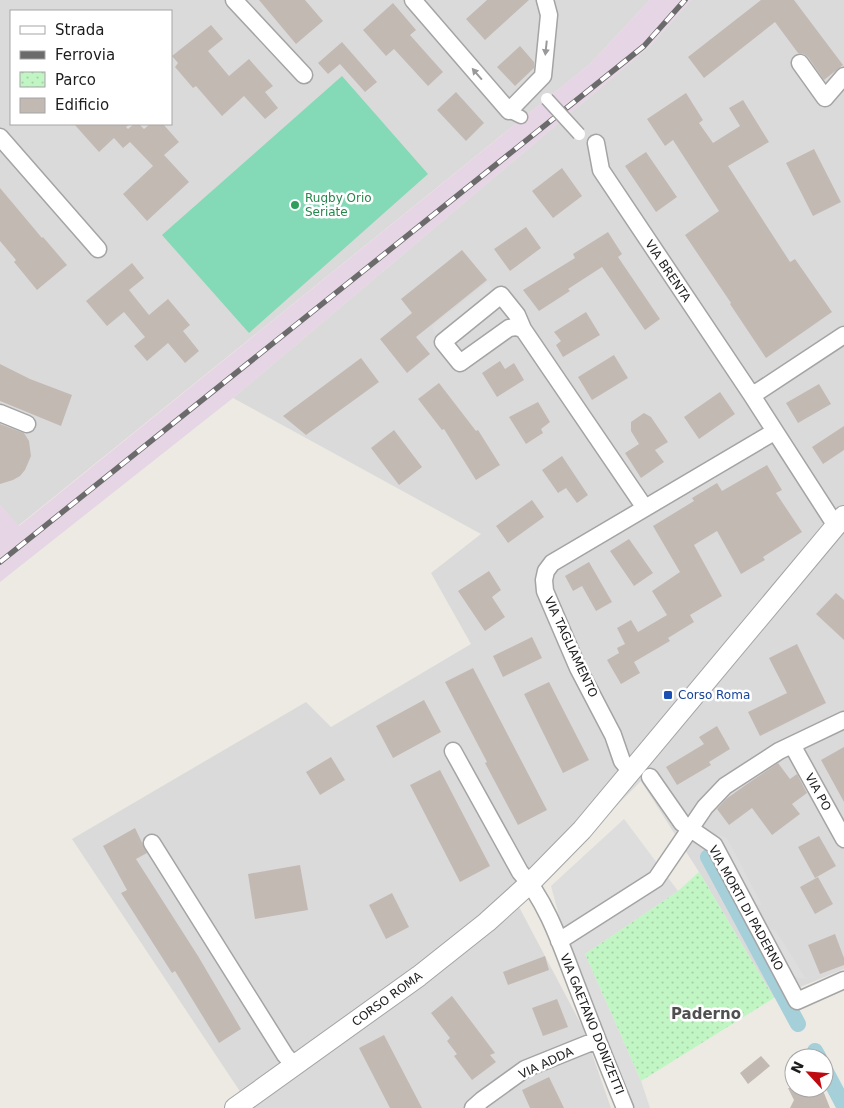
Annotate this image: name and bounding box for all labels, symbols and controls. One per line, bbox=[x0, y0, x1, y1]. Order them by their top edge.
legend bbox=[10, 10, 172, 125]
text: Strada bbox=[55, 21, 104, 39]
one-way arrow bbox=[542, 40, 550, 56]
text: Ferrovia bbox=[55, 46, 115, 64]
one-way arrow bbox=[471, 68, 483, 80]
text: Parco bbox=[55, 71, 96, 89]
text: Edificio bbox=[55, 96, 109, 114]
place label: Rugby Orio Seriate bbox=[305, 191, 372, 219]
marker: Rugby Orio Seriate bbox=[289, 199, 301, 211]
street label: VIA BRENTA bbox=[642, 237, 694, 305]
street label: VIA TAGLIAMENTO bbox=[541, 594, 601, 700]
place label: Corso Roma bbox=[678, 688, 750, 702]
marker: Corso Roma bbox=[662, 689, 674, 701]
street label: VIA PO bbox=[802, 771, 834, 813]
street label: VIA MORTI DI PADERNO bbox=[706, 843, 786, 973]
street label: VIA GAETANO DONIZETTI bbox=[557, 952, 627, 1096]
street label: CORSO ROMA bbox=[349, 968, 425, 1029]
district label: Paderno bbox=[671, 1005, 741, 1023]
street label: VIA ADDA bbox=[517, 1044, 576, 1082]
north arrow bbox=[784, 1048, 834, 1098]
text: N bbox=[788, 1059, 807, 1076]

